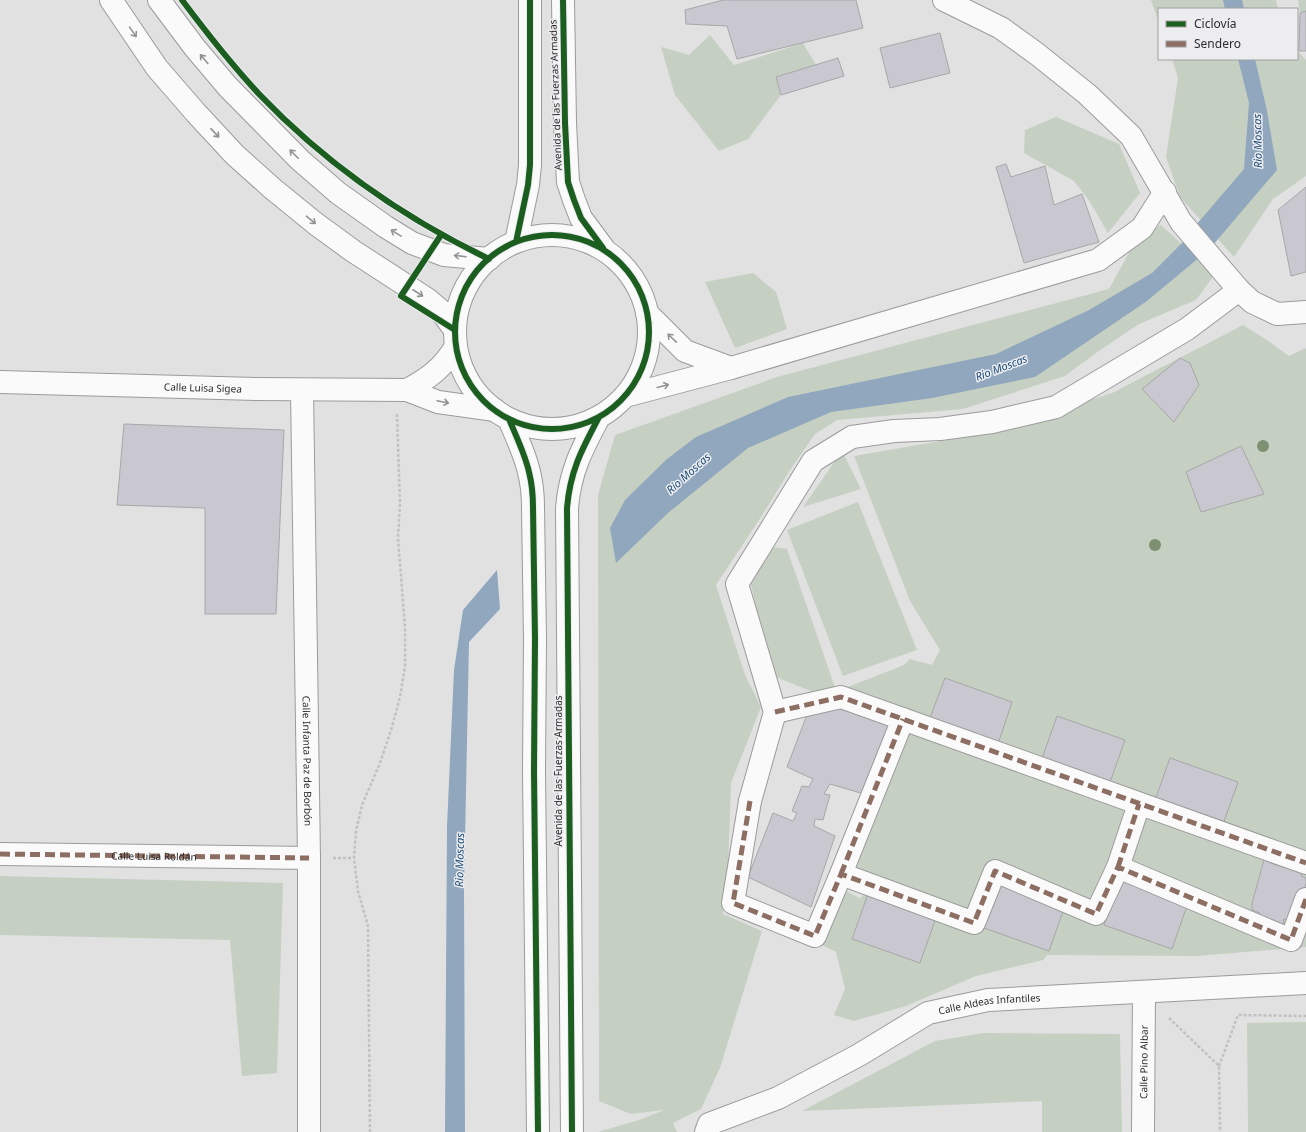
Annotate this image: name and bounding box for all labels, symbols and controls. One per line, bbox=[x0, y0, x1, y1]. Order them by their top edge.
legend bbox=[1158, 8, 1298, 60]
text: Ciclovía bbox=[1194, 15, 1236, 32]
street label: Avenida de las Fuerzas Armadas bbox=[545, 19, 565, 171]
one-way arrow bbox=[129, 27, 137, 38]
text: Sendero bbox=[1194, 35, 1241, 52]
one-way arrow bbox=[200, 54, 209, 65]
water label: Rio Moscas bbox=[1249, 113, 1265, 168]
one-way arrow bbox=[210, 128, 220, 138]
one-way arrow bbox=[289, 149, 299, 159]
one-way arrow bbox=[306, 215, 316, 224]
one-way arrow bbox=[390, 229, 402, 237]
one-way arrow bbox=[453, 252, 466, 260]
one-way arrow bbox=[412, 289, 423, 297]
one-way arrow bbox=[667, 333, 677, 342]
water label: Rio Moscas bbox=[973, 350, 1029, 384]
street label: Calle Luisa Sigea bbox=[164, 379, 242, 396]
one-way arrow bbox=[656, 382, 669, 389]
one-way arrow bbox=[437, 399, 450, 407]
water label: Rio Moscas bbox=[663, 449, 713, 497]
street label: Avenida de las Fuerzas Armadas bbox=[551, 695, 565, 847]
street label: Calle Infanta Paz de Borbón bbox=[300, 696, 316, 826]
water label: Rio Moscas bbox=[451, 832, 467, 887]
street label: Calle Luisa Roldán bbox=[111, 848, 197, 864]
street label: Calle Aldeas Infantiles bbox=[937, 990, 1041, 1018]
street label: Calle Pino Albar bbox=[1136, 1025, 1151, 1099]

